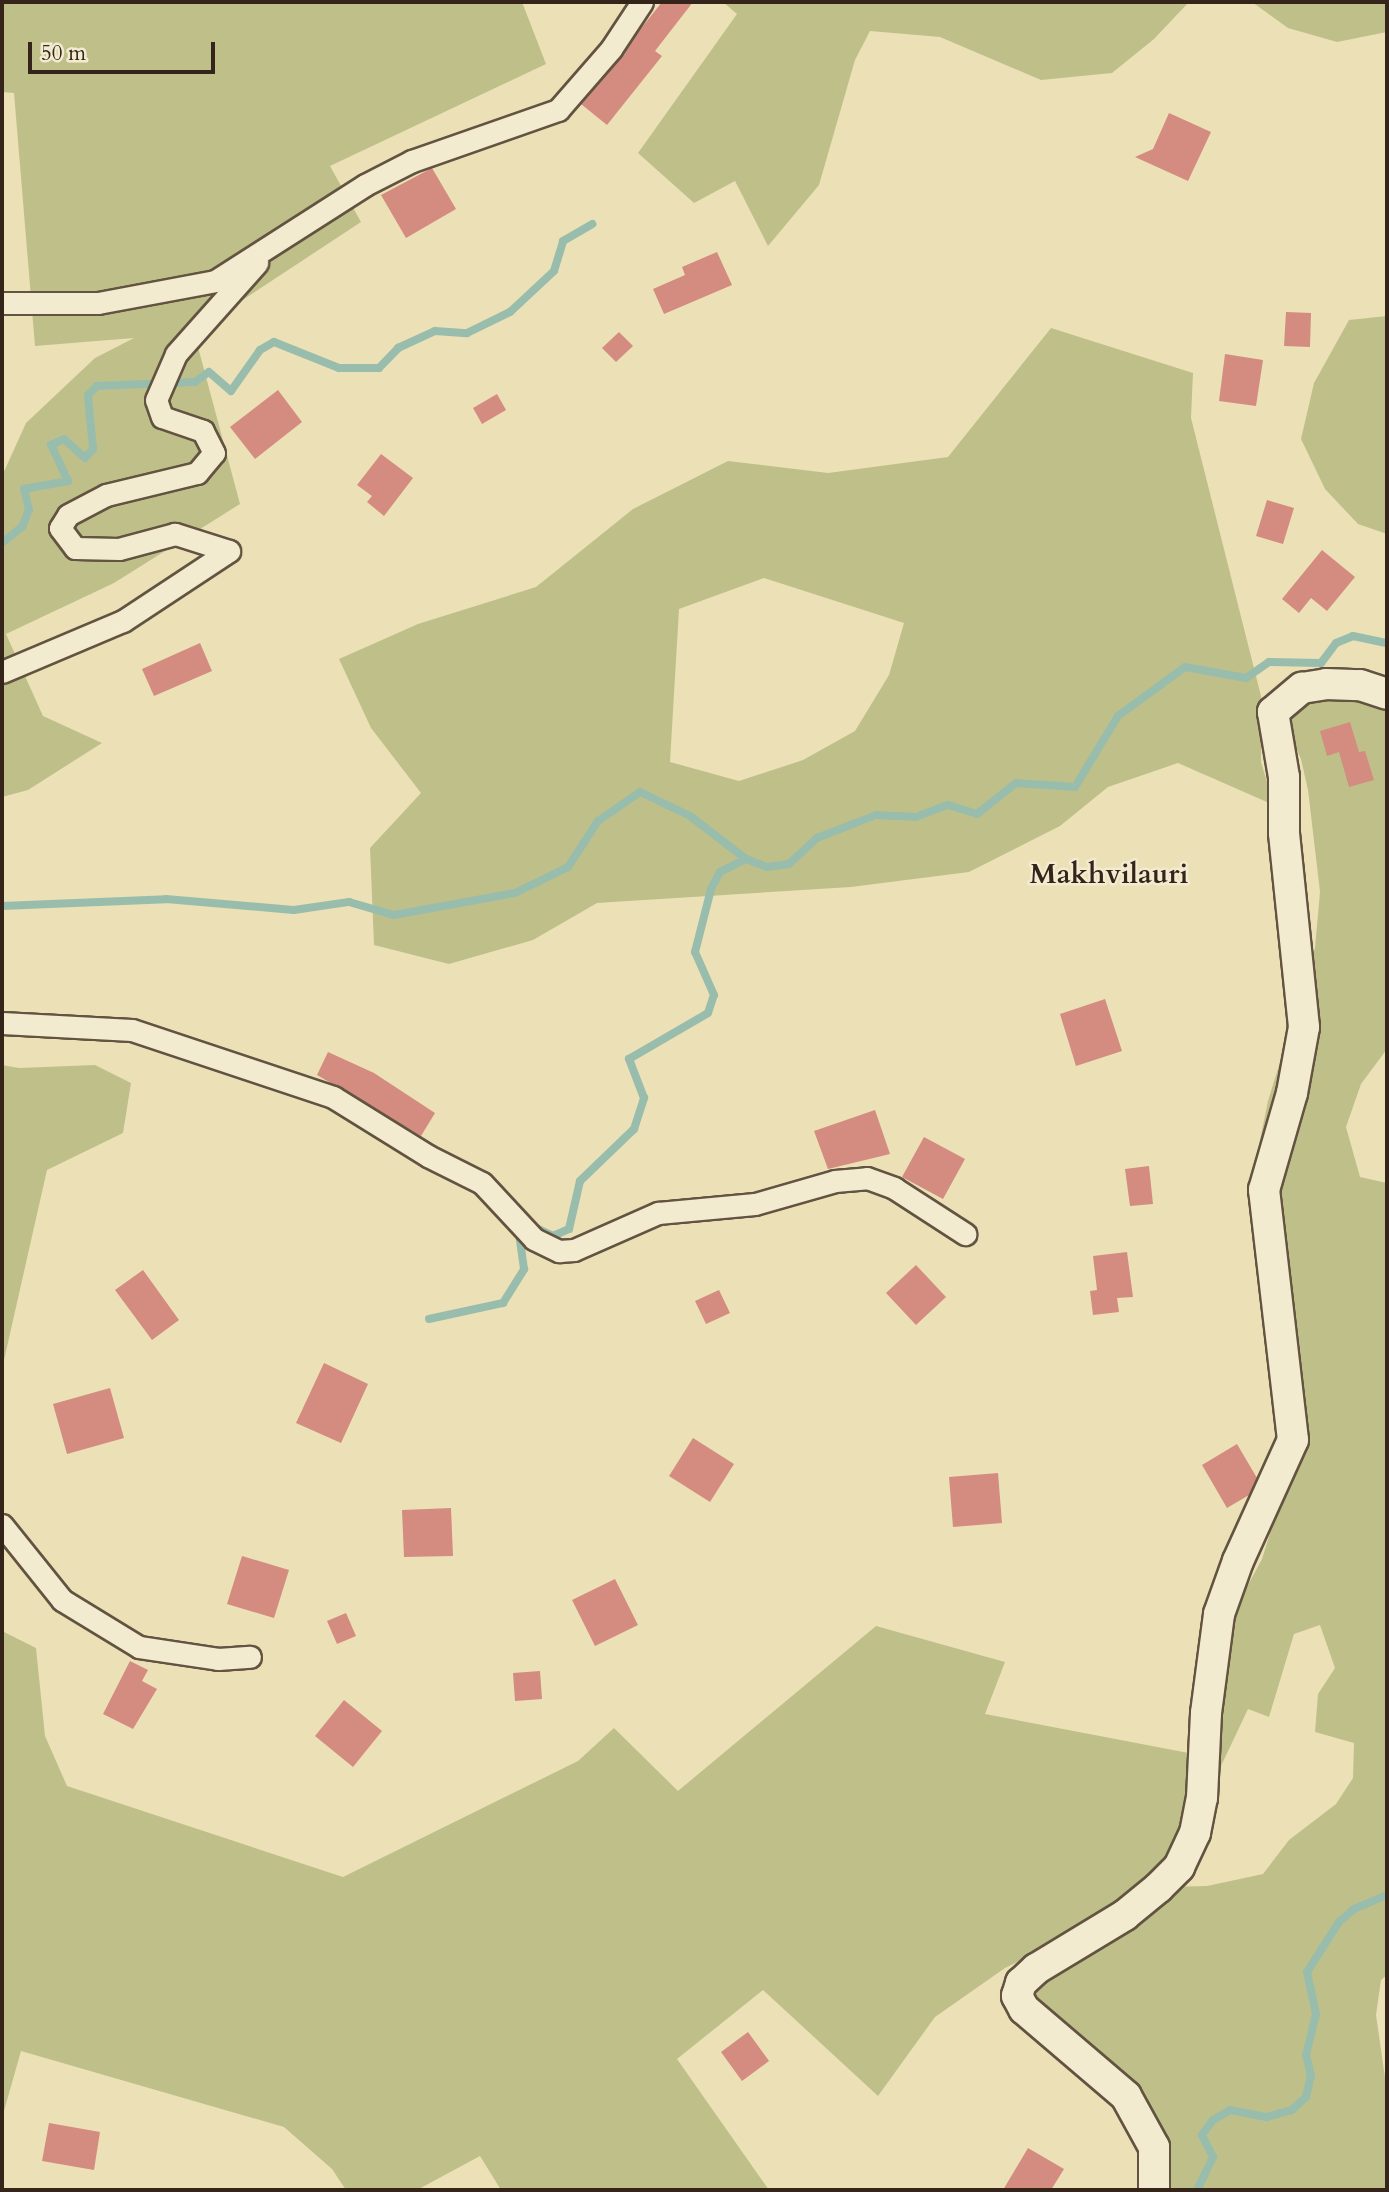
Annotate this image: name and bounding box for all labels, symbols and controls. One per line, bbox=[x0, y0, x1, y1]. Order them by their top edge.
scale bar bbox=[32, 28, 219, 72]
text: 50 m bbox=[41, 39, 86, 68]
district label: Makhvilauri bbox=[1029, 857, 1189, 891]

